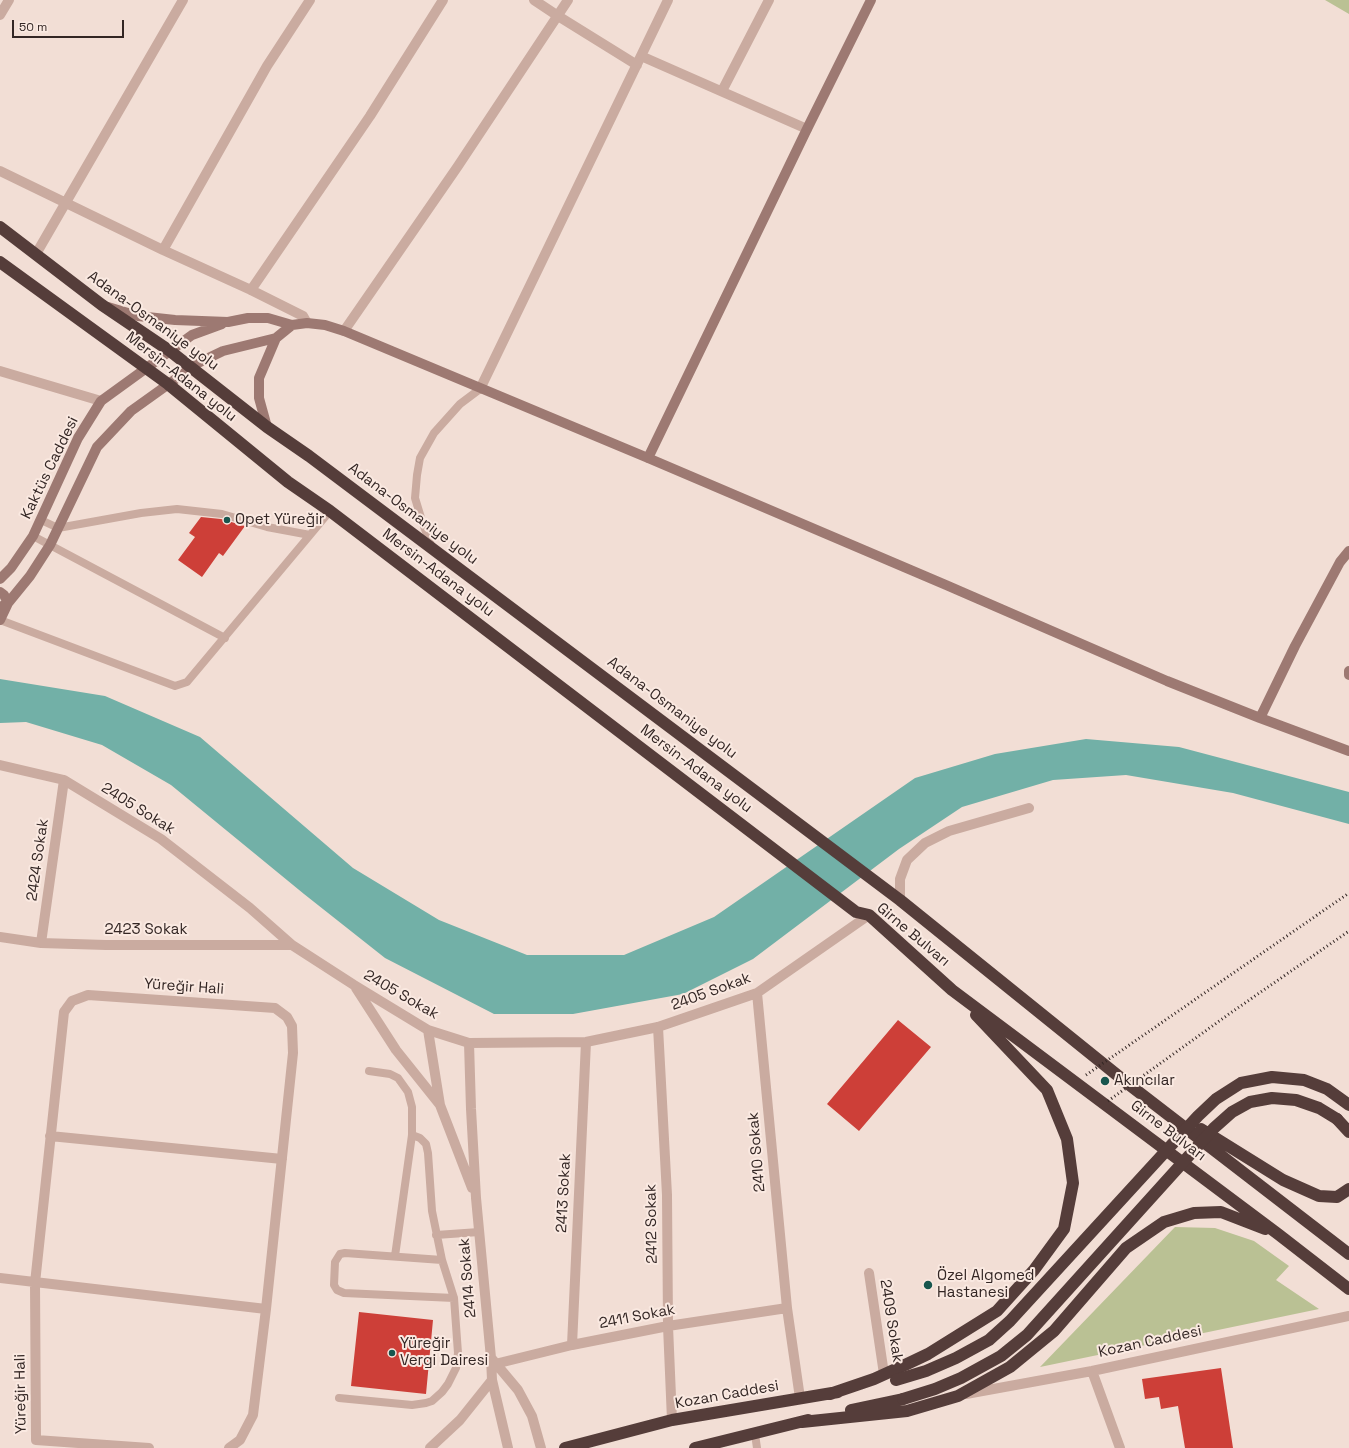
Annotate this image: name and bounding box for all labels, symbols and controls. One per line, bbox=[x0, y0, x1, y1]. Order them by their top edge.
scale bar bbox=[14, 12, 126, 38]
text: 50 m bbox=[19, 19, 47, 35]
street label: Adana-Osmaniye yolu bbox=[84, 267, 222, 375]
street label: Mersin-Adana yolu bbox=[122, 328, 240, 426]
street label: Kaktüs Caddesi bbox=[17, 414, 83, 522]
street label: Adana-Osmaniye yolu bbox=[345, 459, 481, 569]
place label: Opet Yüreğir bbox=[235, 511, 324, 529]
marker: Opet Yüreğir bbox=[222, 515, 232, 525]
street label: Mersin-Adana yolu bbox=[378, 525, 498, 621]
street label: Adana-Osmaniye yolu bbox=[604, 653, 740, 763]
street label: Mersin-Adana yolu bbox=[636, 721, 756, 817]
street label: 2405 Sokak bbox=[98, 779, 178, 839]
street label: 2424 Sokak bbox=[23, 818, 53, 902]
street label: Girne Bulvarı bbox=[873, 899, 953, 971]
street label: 2423 Sokak bbox=[105, 921, 187, 939]
street label: 2405 Sokak bbox=[360, 966, 442, 1024]
street label: 2405 Sokak bbox=[669, 969, 753, 1015]
street label: Yüreğir Hali bbox=[143, 975, 225, 999]
place label: Akıncılar bbox=[1114, 1072, 1175, 1090]
marker: Akıncılar bbox=[1099, 1075, 1111, 1087]
street label: Girne Bulvarı bbox=[1127, 1097, 1209, 1165]
street label: 2410 Sokak bbox=[745, 1111, 769, 1193]
street label: 2413 Sokak bbox=[553, 1153, 575, 1233]
street label: 2412 Sokak bbox=[642, 1184, 662, 1264]
street label: 2414 Sokak bbox=[456, 1237, 480, 1319]
place label: Özel Algomed Hastanesi bbox=[937, 1267, 1034, 1302]
street label: 2409 Sokak bbox=[876, 1278, 906, 1364]
marker: Özel Algomed Hastanesi bbox=[922, 1279, 934, 1291]
street label: 2411 Sokak bbox=[597, 1301, 677, 1333]
street label: Kozan Caddesi bbox=[1097, 1322, 1203, 1362]
place label: Yüreğir Vergi Dairesi bbox=[400, 1335, 488, 1370]
marker: Yüreğir Vergi Dairesi bbox=[387, 1348, 397, 1358]
street label: Yüreğir Hali bbox=[11, 1354, 31, 1434]
street label: Kozan Caddesi bbox=[674, 1377, 780, 1413]

